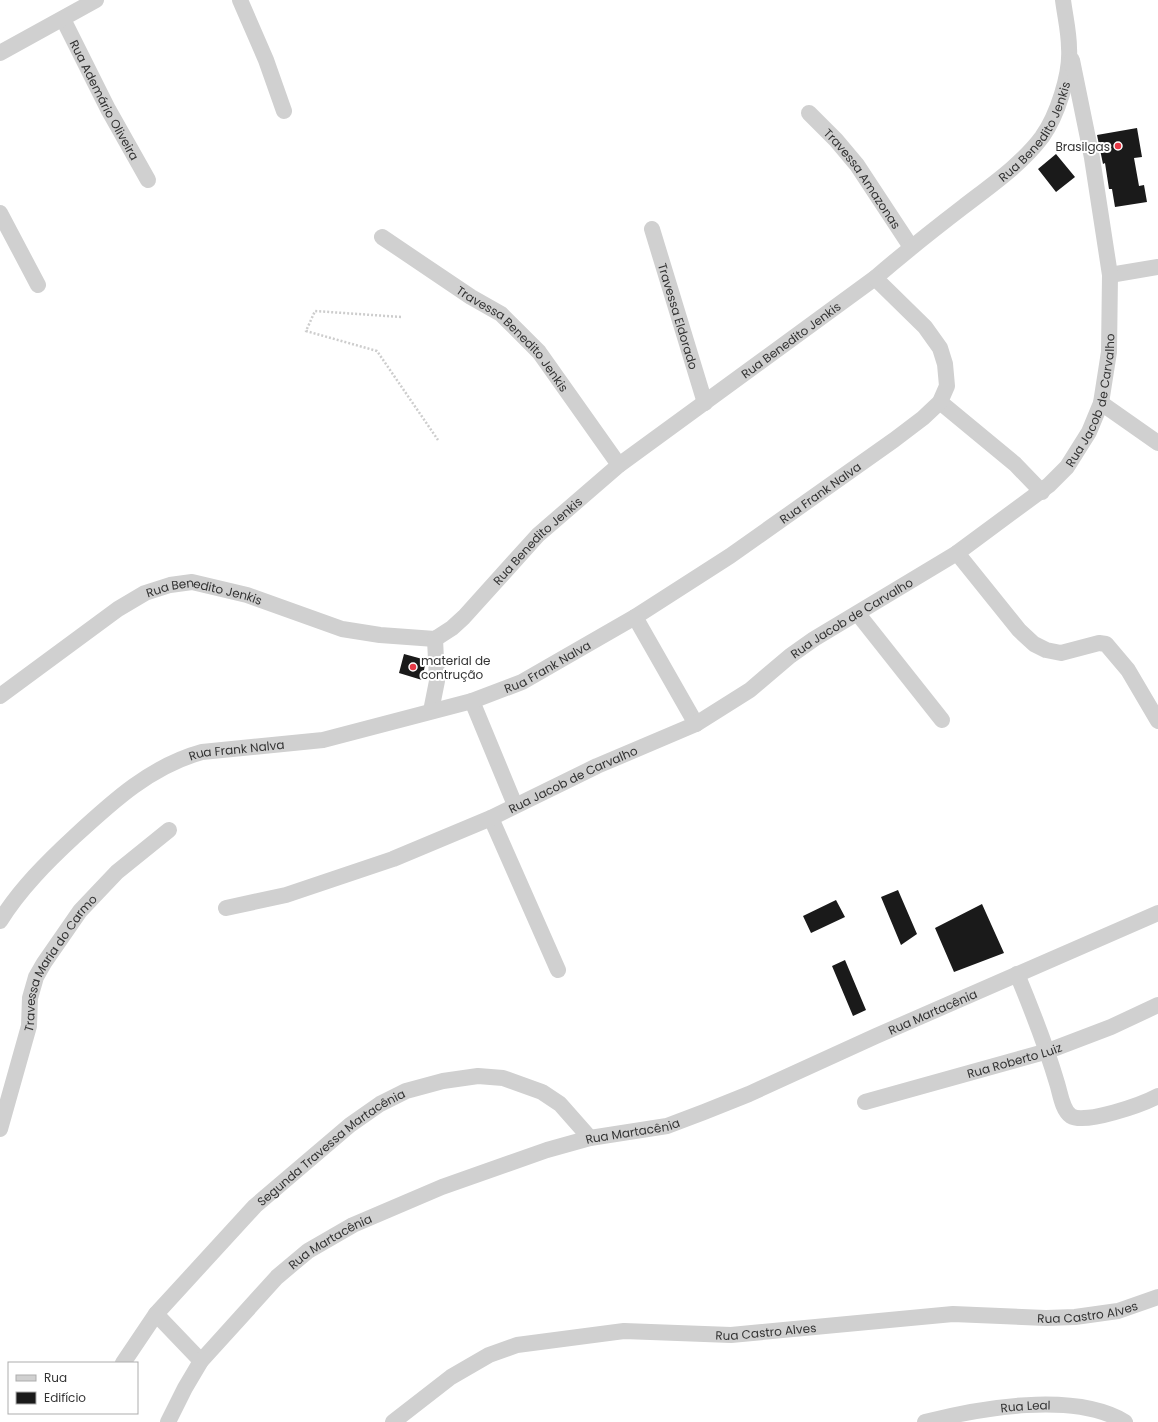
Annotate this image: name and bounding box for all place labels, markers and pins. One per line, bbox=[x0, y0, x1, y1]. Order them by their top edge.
place label: Brasilgas bbox=[1055, 138, 1110, 155]
marker: Brasilgas bbox=[1113, 141, 1123, 151]
place label: material de contrução bbox=[421, 652, 491, 683]
marker: material de contrução bbox=[408, 662, 418, 672]

